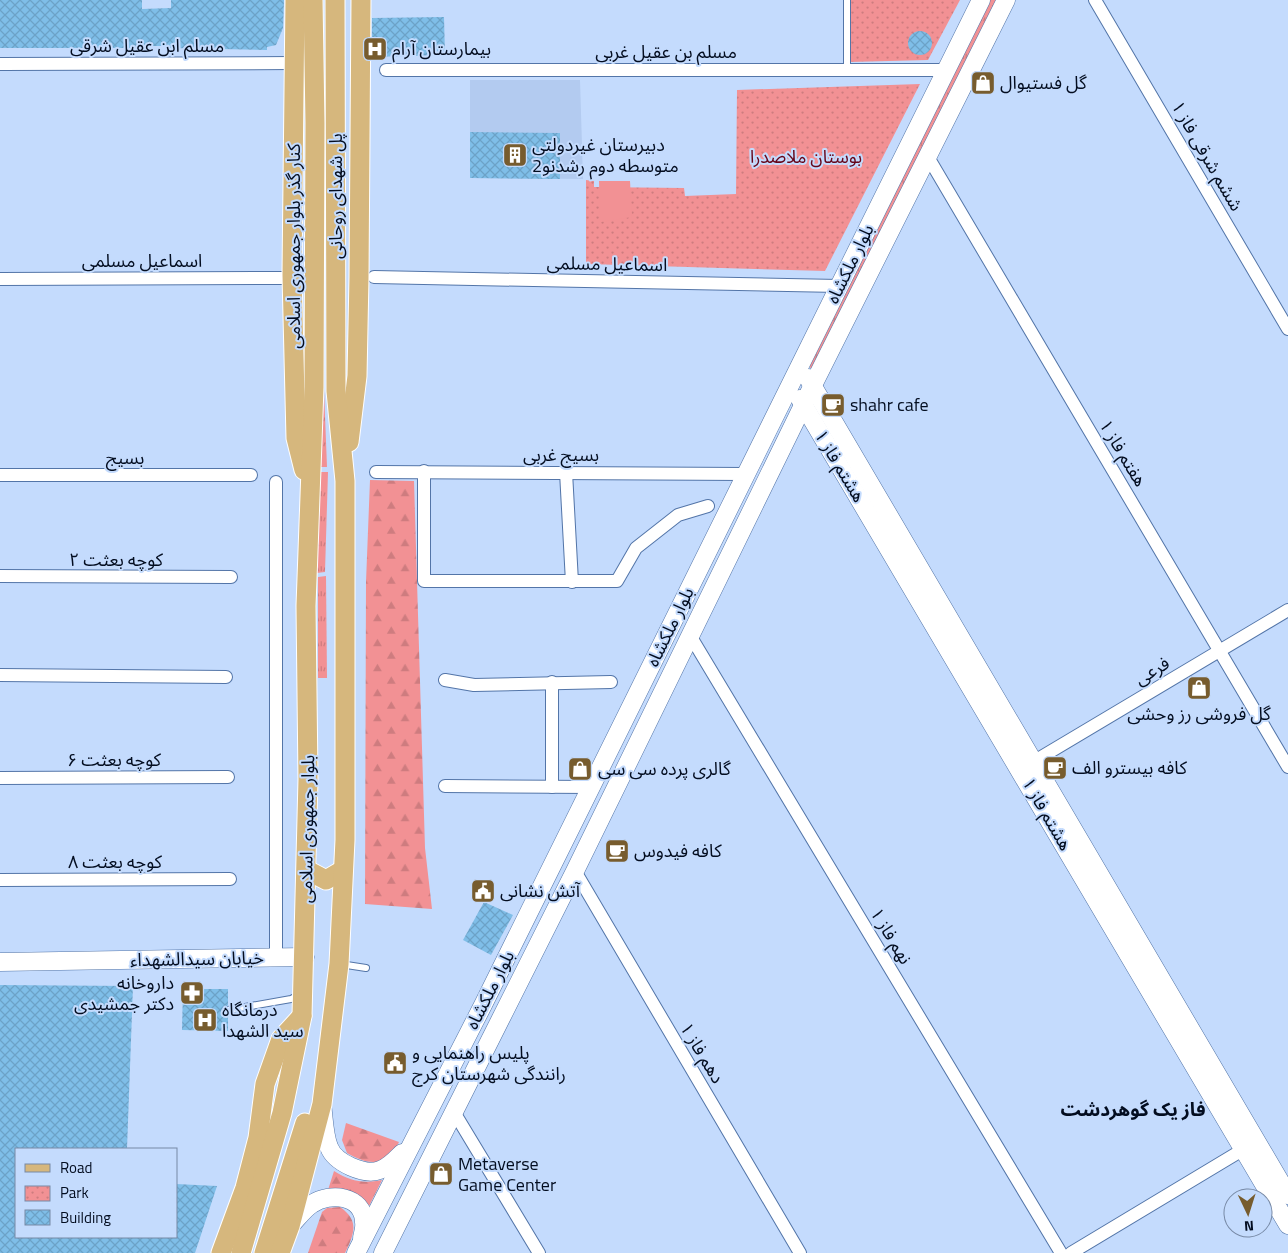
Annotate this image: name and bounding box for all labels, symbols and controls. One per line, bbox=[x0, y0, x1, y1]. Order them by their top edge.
street label: مسلم ابن عقیل شرقی bbox=[70, 32, 224, 59]
place label: بیمارستان آرام bbox=[392, 35, 491, 63]
hospital icon: بیمارستان آرام bbox=[362, 36, 388, 62]
street label: مسلم بن عقیل غربی bbox=[595, 38, 737, 65]
place label: گل فستیوال bbox=[1000, 69, 1087, 96]
shop icon: گل فستیوال bbox=[970, 70, 996, 96]
street label: ششم شرقی فاز ۱ bbox=[1165, 95, 1250, 216]
place label: دبیرستان غیردولتی متوسطه دوم رشدنو2 bbox=[532, 131, 679, 180]
street label: پل شهدای روحانی bbox=[322, 133, 349, 259]
building icon: دبیرستان غیردولتی متوسطه دوم رشدنو2 bbox=[502, 142, 528, 168]
street label: کنار گذر بلوار جمهوری اسلامی bbox=[280, 143, 307, 349]
park label: بوستان ملاصدرا bbox=[750, 143, 862, 170]
street label: بلوار ملکشاه bbox=[819, 219, 880, 308]
street label: اسماعیل مسلمی bbox=[82, 247, 202, 274]
street label: اسماعیل مسلمی bbox=[546, 249, 668, 278]
place label: shahr cafe bbox=[850, 391, 929, 418]
cafe icon: shahr cafe bbox=[820, 392, 846, 418]
street label: هفتم فاز ۱ bbox=[1093, 414, 1154, 491]
street label: هشتم فاز ۱ bbox=[808, 424, 873, 507]
street label: بسیج غربی bbox=[523, 441, 599, 468]
street label: بسیج bbox=[106, 444, 144, 471]
street label: کوچه بعثت ۲ bbox=[69, 546, 164, 573]
street label: بلوار ملکشاه bbox=[639, 582, 700, 671]
street label: فرعی bbox=[1129, 649, 1175, 692]
shop icon: گل فروشی رز وحشی bbox=[1186, 675, 1212, 701]
place label: گل فروشی رز وحشی bbox=[1127, 700, 1271, 727]
street label: کوچه بعثت ۶ bbox=[67, 746, 162, 773]
place label: کافه بیسترو الف bbox=[1072, 754, 1187, 781]
street label: بلوار جمهوری اسلامی bbox=[292, 755, 321, 903]
place label: گالری پرده سی سی bbox=[598, 755, 731, 782]
cafe icon: کافه بیسترو الف bbox=[1042, 755, 1068, 781]
shop icon: گالری پرده سی سی bbox=[567, 756, 593, 782]
street label: هشتم فاز ۱ bbox=[1016, 772, 1079, 855]
place label: كافه فيدوس bbox=[634, 837, 722, 864]
cafe icon: كافه فيدوس bbox=[604, 838, 630, 864]
street label: کوچه بعثت ۸ bbox=[68, 848, 163, 875]
place label: آتش نشانی bbox=[500, 877, 581, 904]
public building icon: آتش نشانی bbox=[470, 878, 496, 904]
street label: نهم فاز ۱ bbox=[864, 902, 919, 969]
street label: خیابان سیدالشهداء bbox=[130, 944, 264, 973]
street label: بلوار ملکشاه bbox=[458, 946, 521, 1034]
place label: داروخانه دکتر جمشیدی bbox=[74, 969, 174, 1017]
pharmacy icon: داروخانه دکتر جمشیدی bbox=[179, 980, 205, 1006]
place label: درمانگاه سید الشهدا bbox=[222, 996, 304, 1044]
hospital icon: درمانگاه سید الشهدا bbox=[192, 1007, 218, 1033]
street label: دهم فاز ۱ bbox=[674, 1017, 731, 1088]
place label: پلیس راهنمایی و رانندگی شهرستان کرج bbox=[412, 1039, 566, 1087]
public building icon: پلیس راهنمایی و رانندگی شهرستان کرج bbox=[382, 1050, 408, 1076]
district label: فاز یک گوهردشت bbox=[1061, 1094, 1206, 1123]
legend bbox=[15, 1148, 178, 1238]
place label: Metaverse Game Center bbox=[458, 1150, 556, 1198]
text: Road bbox=[60, 1156, 92, 1179]
shop icon: Metaverse Game Center bbox=[428, 1161, 454, 1187]
text: Park bbox=[60, 1181, 89, 1204]
north arrow bbox=[1223, 1188, 1273, 1238]
text: Building bbox=[60, 1206, 111, 1229]
text: N bbox=[1243, 1216, 1255, 1237]

